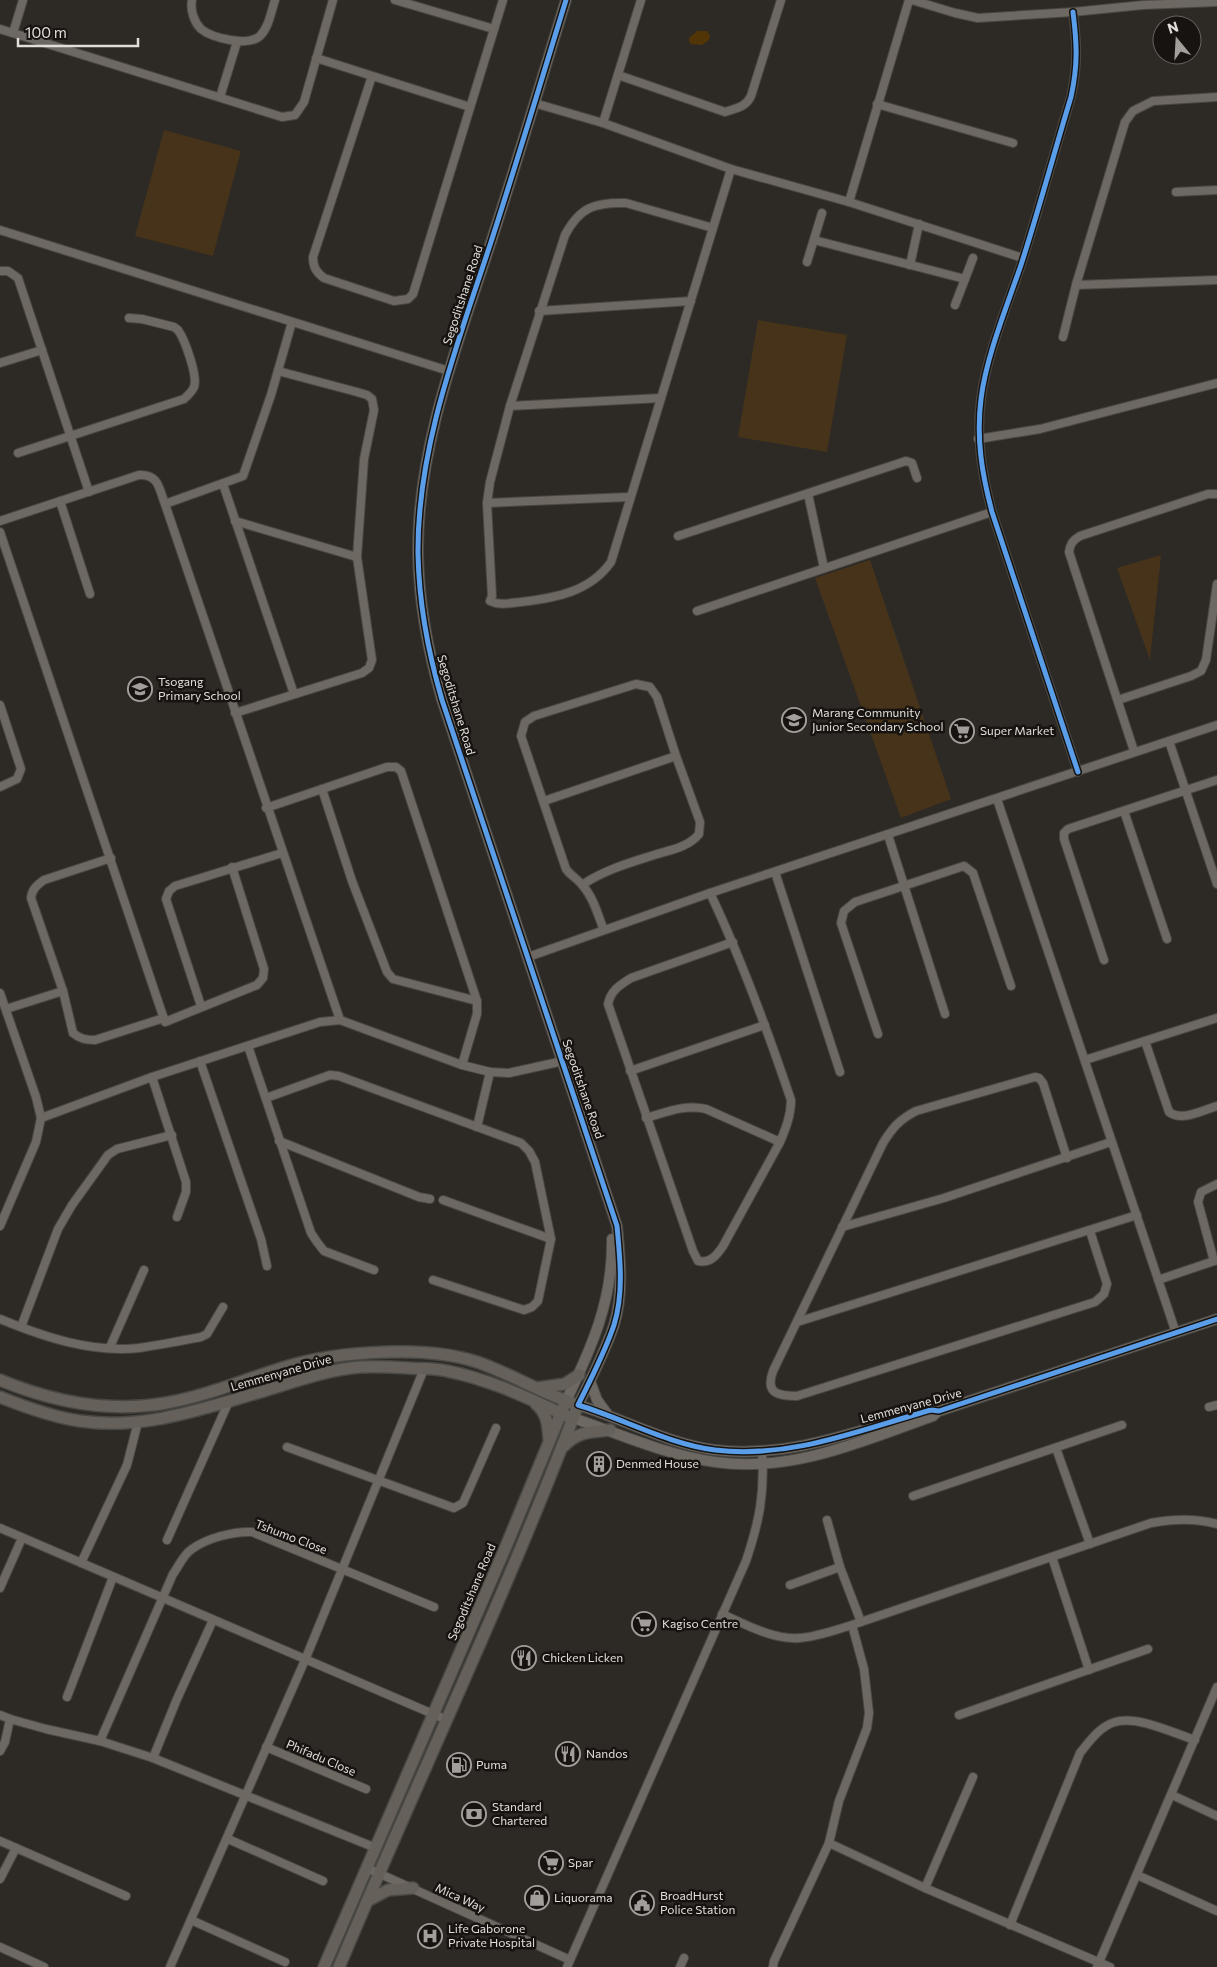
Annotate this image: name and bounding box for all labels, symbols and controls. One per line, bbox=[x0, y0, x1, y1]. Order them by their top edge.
scale bar bbox=[18, 15, 138, 47]
north arrow bbox=[1152, 15, 1202, 65]
text: N bbox=[1165, 17, 1180, 37]
text: 100 m bbox=[25, 23, 67, 41]
street label: Segoditshane Road bbox=[439, 243, 485, 346]
street label: Segoditshane Road bbox=[435, 653, 479, 757]
place label: Tsogang Primary School bbox=[158, 674, 241, 702]
school or university icon: Tsogang Primary School bbox=[127, 676, 153, 702]
place label: Marang Community Junior Secondary School bbox=[812, 705, 944, 734]
school or university icon: Marang Community Junior Secondary School bbox=[781, 707, 807, 733]
supermarket icon: Super Market bbox=[949, 718, 975, 744]
place label: Super Market bbox=[980, 723, 1054, 737]
street label: Segoditshane Road bbox=[560, 1037, 608, 1140]
street label: Lemmenyane Drive bbox=[229, 1351, 333, 1393]
street label: Lemmenyane Drive bbox=[859, 1385, 963, 1425]
building icon: Denmed House bbox=[586, 1451, 612, 1477]
place label: Denmed House bbox=[616, 1456, 699, 1470]
street label: Tshumo Close bbox=[253, 1516, 329, 1556]
street label: Segoditshane Road bbox=[444, 1541, 498, 1642]
supermarket icon: Kagiso Centre bbox=[631, 1611, 657, 1637]
place label: Kagiso Centre bbox=[662, 1616, 738, 1630]
restaurant icon: Chicken Licken bbox=[511, 1645, 537, 1671]
place label: Chicken Licken bbox=[542, 1650, 623, 1664]
street label: Phifadu Close bbox=[284, 1736, 358, 1778]
restaurant icon: Nandos bbox=[555, 1741, 581, 1767]
place label: Nandos bbox=[586, 1746, 628, 1760]
fuel station icon: Puma bbox=[446, 1752, 472, 1778]
place label: Puma bbox=[476, 1757, 507, 1771]
place label: Standard Chartered bbox=[492, 1799, 547, 1827]
bank icon: Standard Chartered bbox=[461, 1801, 487, 1827]
supermarket icon: Spar bbox=[538, 1850, 564, 1876]
place label: Spar bbox=[568, 1855, 593, 1869]
street label: Mica Way bbox=[433, 1880, 487, 1914]
shop icon: Liquorama bbox=[524, 1885, 550, 1911]
place label: BroadHurst Police Station bbox=[660, 1888, 735, 1916]
place label: Liquorama bbox=[554, 1890, 613, 1904]
public building icon: BroadHurst Police Station bbox=[629, 1890, 655, 1916]
place label: Life Gaborone Private Hospital bbox=[448, 1921, 535, 1949]
hospital icon: Life Gaborone Private Hospital bbox=[417, 1923, 443, 1949]

